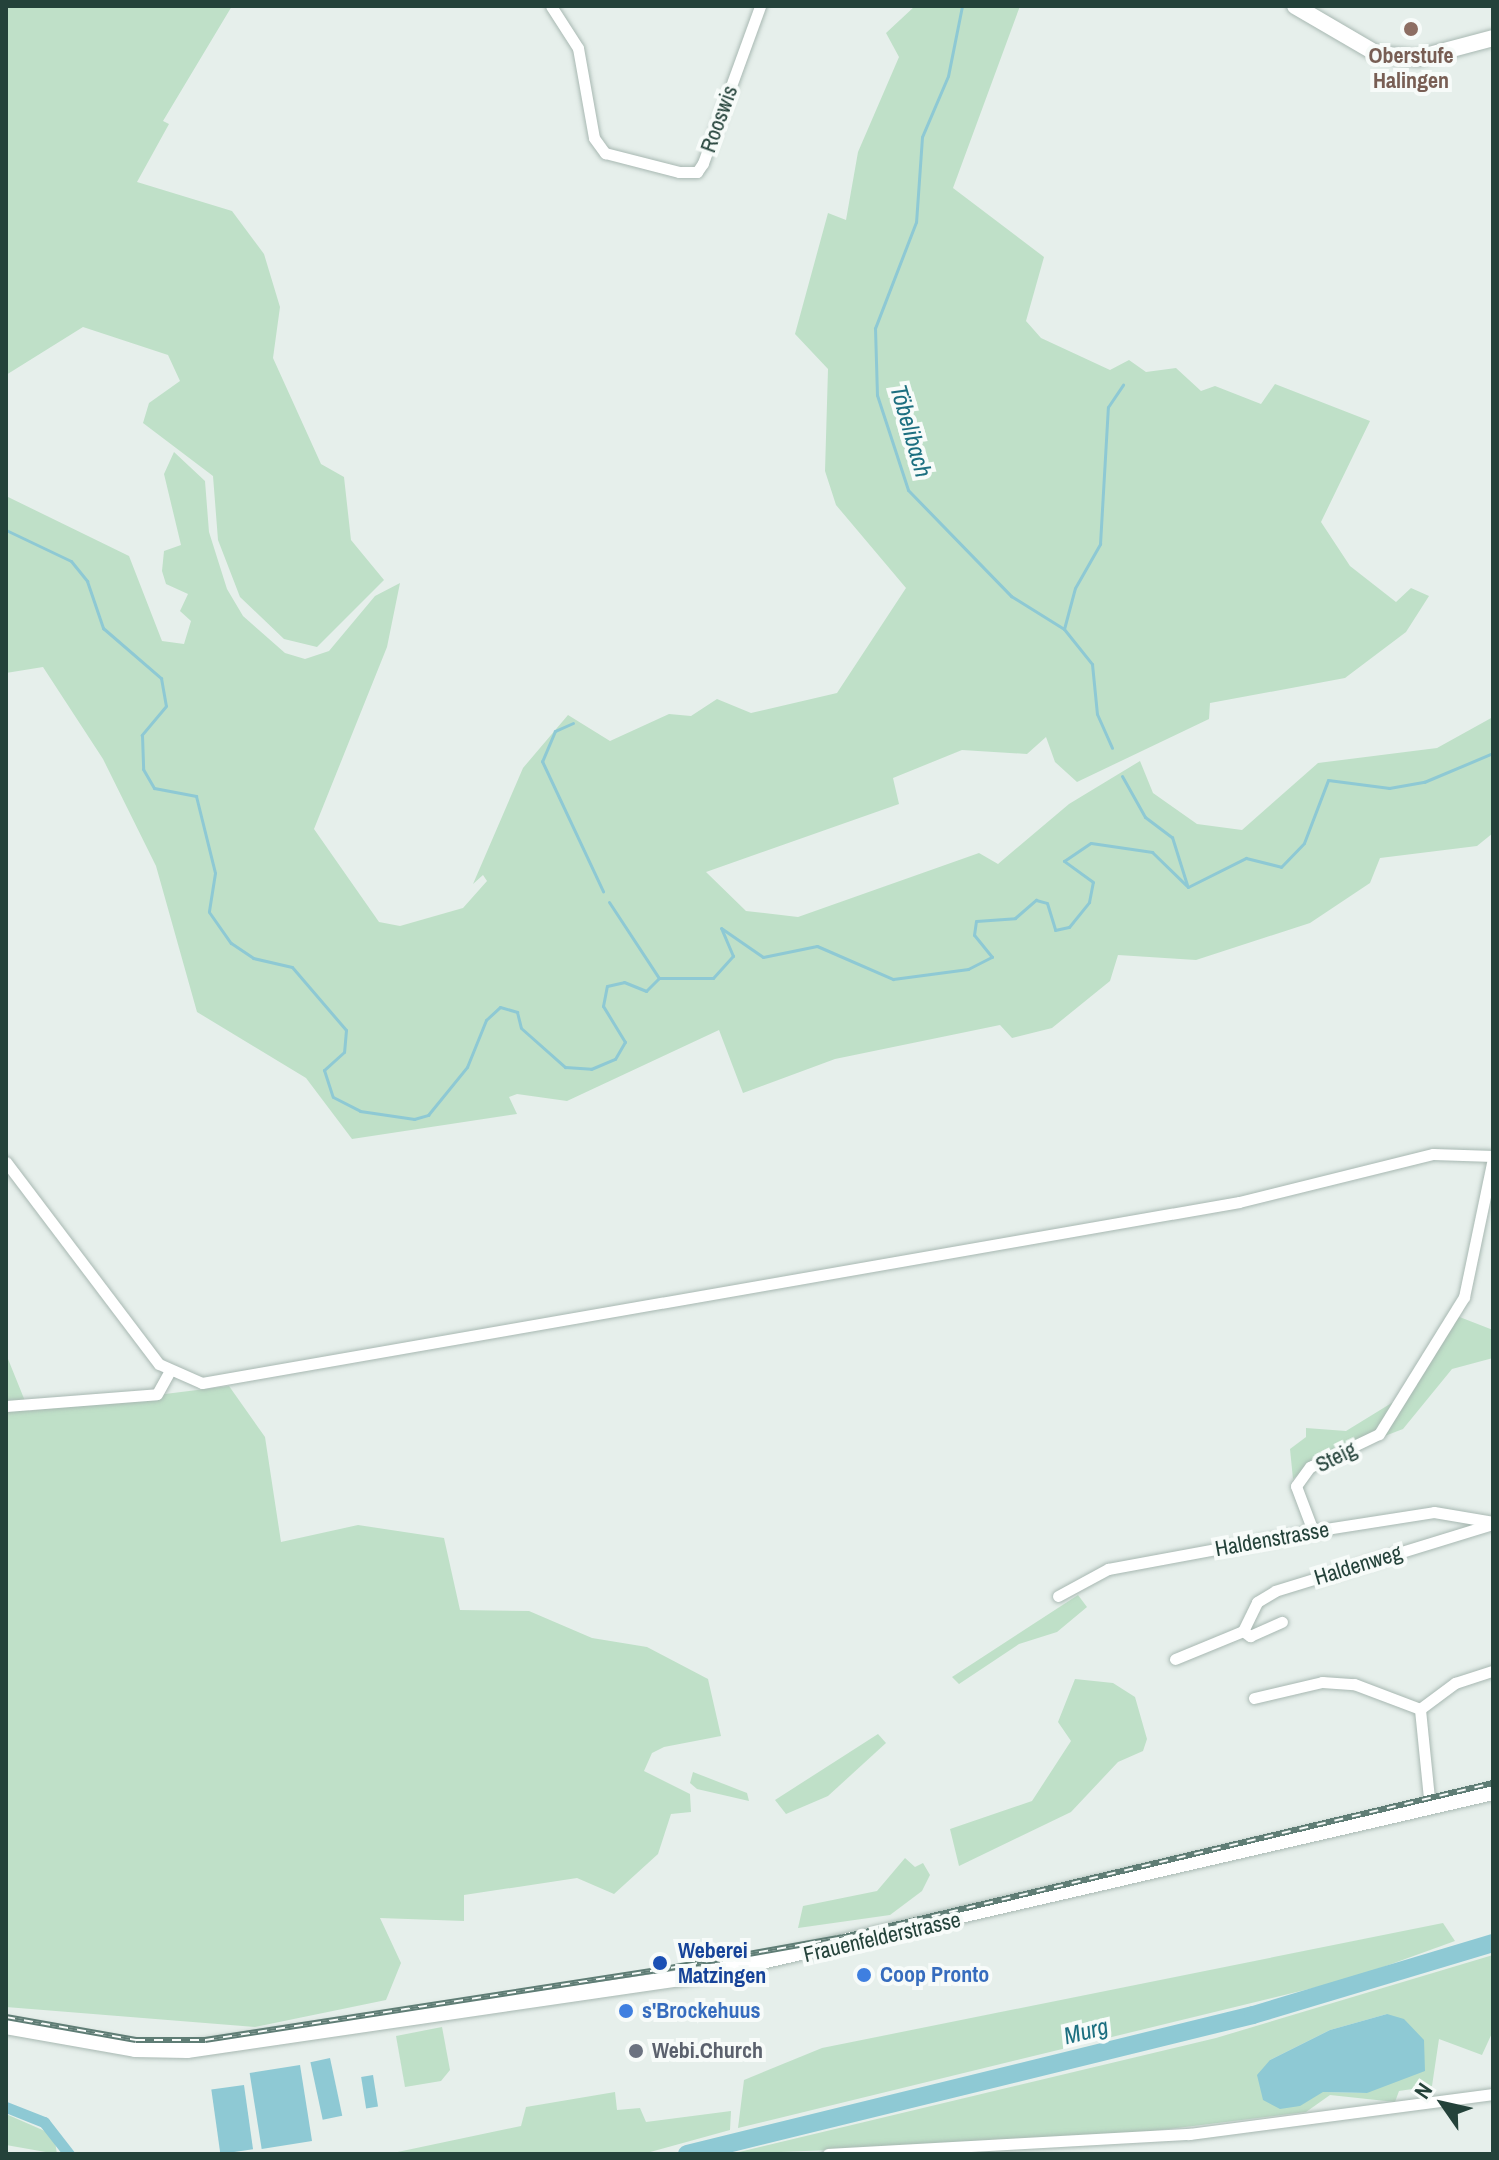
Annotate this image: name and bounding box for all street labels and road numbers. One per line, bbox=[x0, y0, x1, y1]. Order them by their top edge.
street label: Rooswis bbox=[695, 82, 743, 156]
street label: Steig bbox=[1311, 1436, 1361, 1478]
street label: Haldenstrasse bbox=[1213, 1516, 1331, 1562]
street label: Haldenweg bbox=[1311, 1539, 1405, 1591]
street label: Frauenfelderstrasse bbox=[801, 1906, 963, 1968]

